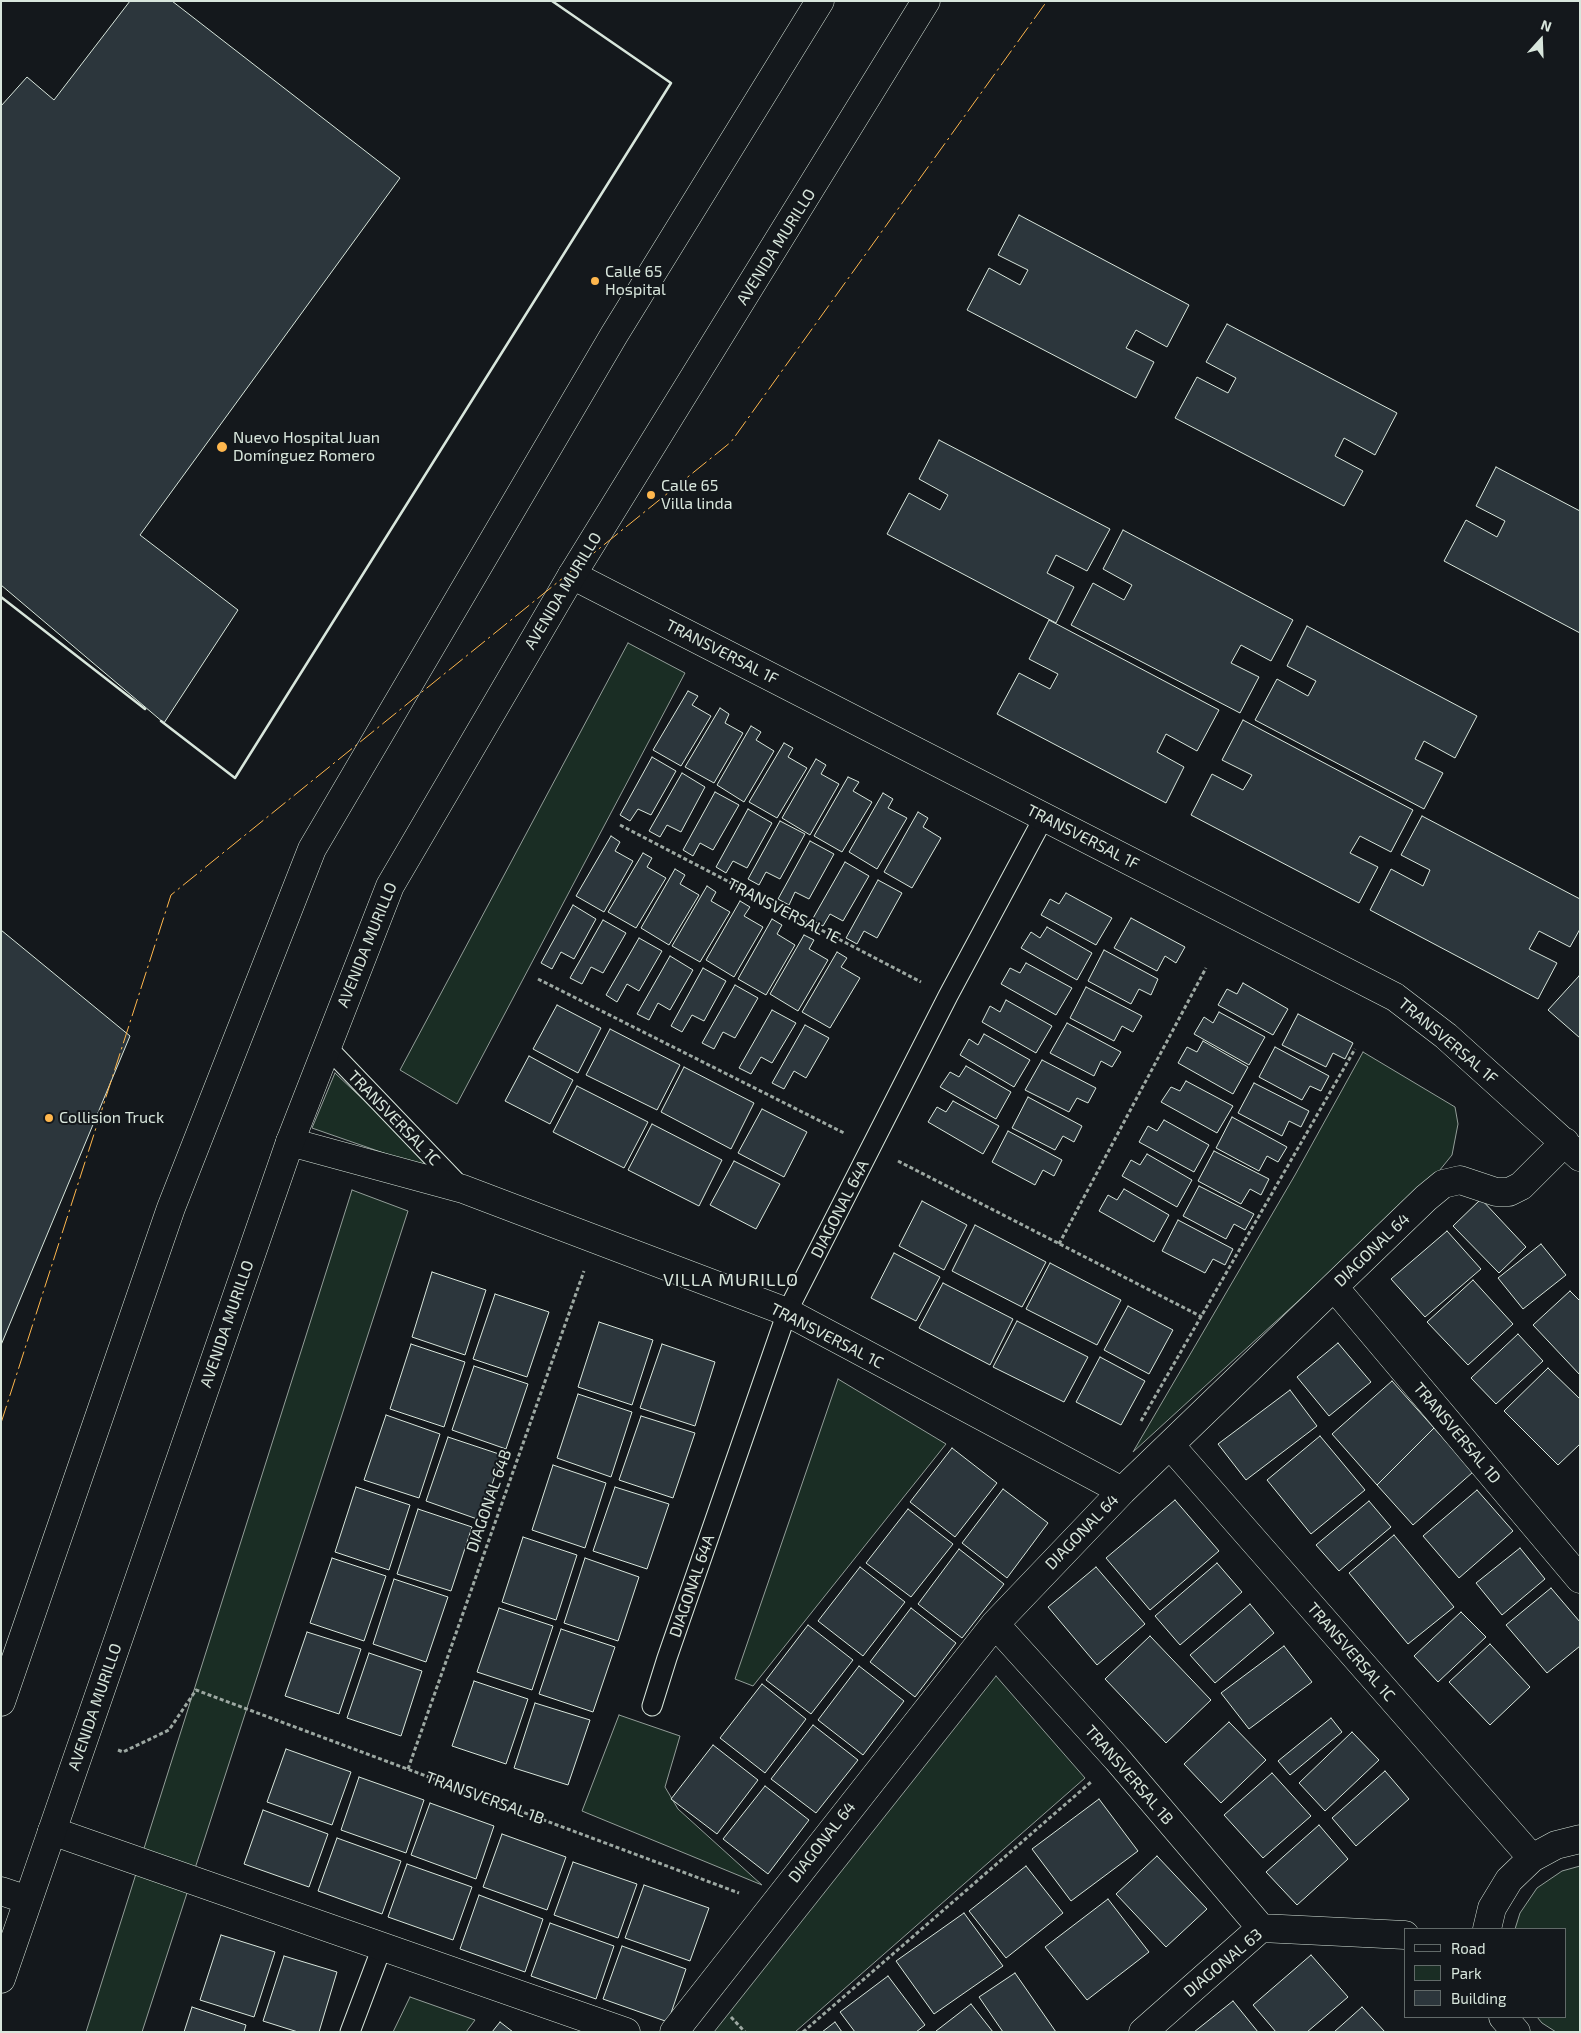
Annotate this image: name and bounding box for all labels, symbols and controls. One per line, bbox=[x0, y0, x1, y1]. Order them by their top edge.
north arrow bbox=[1516, 15, 1566, 65]
text: N bbox=[1539, 16, 1554, 35]
street label: AVENIDA MURILLO bbox=[733, 185, 819, 309]
place label: Calle 65 Hospital bbox=[605, 262, 666, 300]
marker: Calle 65 Hospital bbox=[589, 275, 601, 287]
place label: Nuevo Hospital Juan Domínguez Romero bbox=[233, 428, 380, 466]
marker: Nuevo Hospital Juan Domínguez Romero bbox=[215, 440, 229, 454]
place label: Calle 65 Villa linda bbox=[661, 476, 733, 514]
marker: Calle 65 Villa linda bbox=[645, 489, 657, 501]
street label: AVENIDA MURILLO bbox=[520, 529, 606, 653]
street label: TRANSVERSAL 1F bbox=[663, 615, 781, 689]
street label: TRANSVERSAL 1F bbox=[1024, 800, 1142, 874]
street label: TRANSVERSAL 1E bbox=[724, 874, 844, 948]
street label: AVENIDA MURILLO bbox=[333, 880, 401, 1010]
street label: TRANSVERSAL 1F bbox=[1394, 994, 1502, 1088]
street label: TRANSVERSAL 1C bbox=[344, 1067, 444, 1169]
place label: Collision Truck bbox=[59, 1108, 164, 1128]
marker: Collision Truck bbox=[43, 1112, 55, 1124]
street label: DIAGONAL 64A bbox=[807, 1157, 873, 1261]
street label: DIAGONAL 64 bbox=[1330, 1209, 1414, 1291]
street label: AVENIDA MURILLO bbox=[196, 1258, 258, 1390]
district label: VILLA MURILLO bbox=[661, 1269, 801, 1291]
street label: TRANSVERSAL 1C bbox=[767, 1299, 887, 1373]
street label: TRANSVERSAL 1D bbox=[1409, 1379, 1505, 1487]
street label: DIAGONAL 64B bbox=[462, 1447, 516, 1555]
street label: DIAGONAL 64 bbox=[1041, 1490, 1123, 1574]
street label: DIAGONAL 64A bbox=[665, 1532, 719, 1640]
street label: TRANSVERSAL 1C bbox=[1303, 1599, 1399, 1705]
street label: AVENIDA MURILLO bbox=[64, 1641, 126, 1773]
street label: TRANSVERSAL 1B bbox=[1081, 1722, 1177, 1828]
street label: TRANSVERSAL 1B bbox=[423, 1768, 547, 1828]
street label: DIAGONAL 64 bbox=[784, 1798, 860, 1886]
street label: DIAGONAL 63 bbox=[1180, 1925, 1266, 2001]
legend bbox=[1404, 1928, 1566, 2018]
text: Road bbox=[1451, 1939, 1486, 1957]
text: Park bbox=[1451, 1964, 1482, 1982]
text: Building bbox=[1451, 1989, 1506, 2007]

